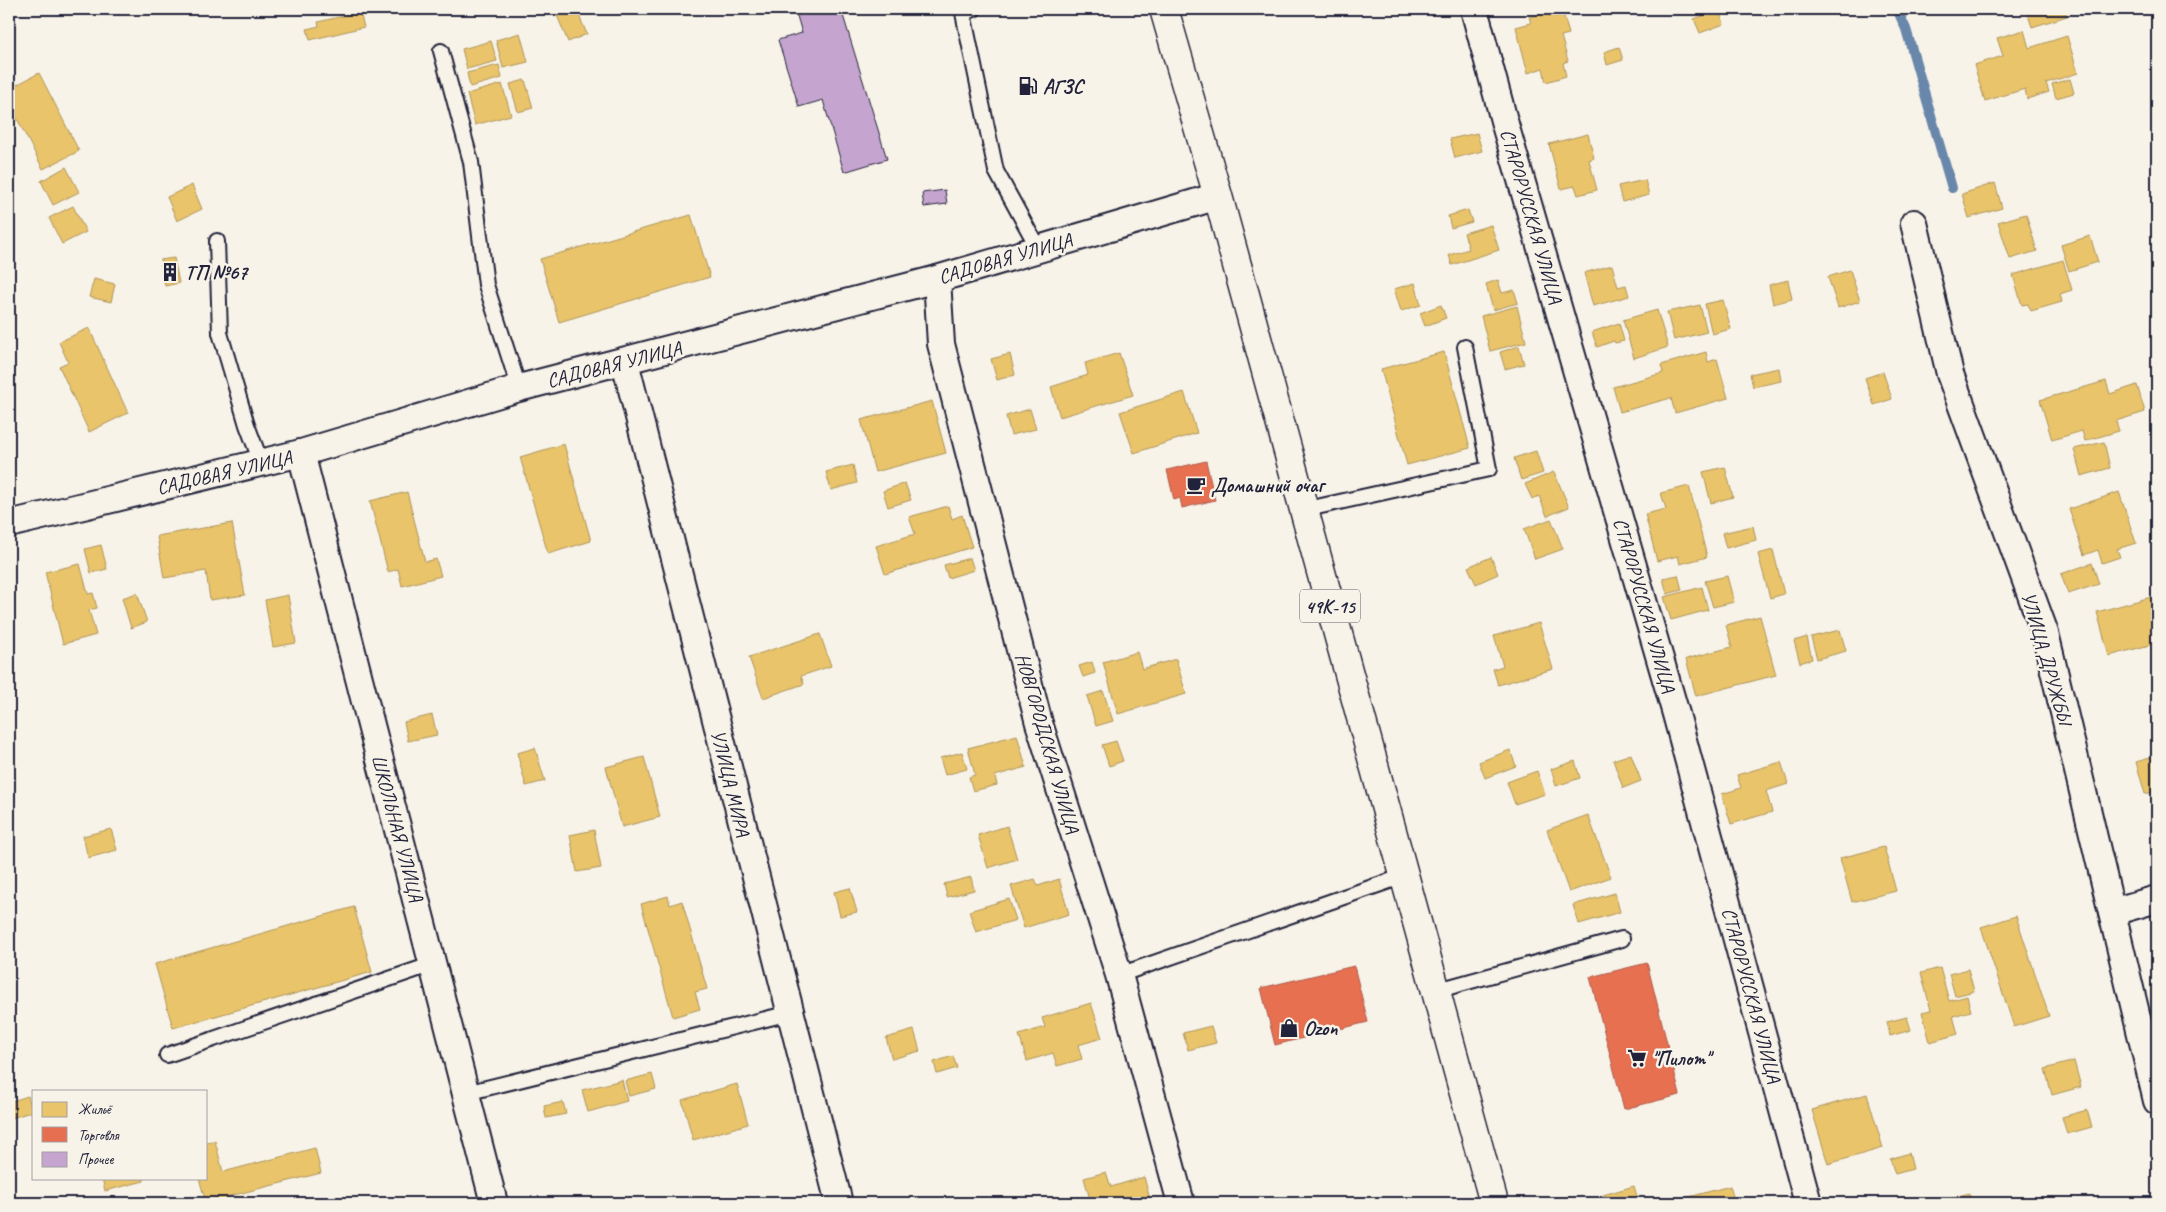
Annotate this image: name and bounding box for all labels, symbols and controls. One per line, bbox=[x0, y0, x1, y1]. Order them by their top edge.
place label: АГЗС bbox=[1043, 74, 1086, 99]
fuel station icon: АГЗС bbox=[1017, 75, 1039, 97]
street label: СТАРОРУССКАЯ УЛИЦА bbox=[1495, 126, 1569, 307]
street label: САДОВАЯ УЛИЦА bbox=[935, 227, 1076, 290]
place label: ТП №67 bbox=[185, 260, 249, 285]
building icon: ТП №67 bbox=[159, 261, 181, 283]
street label: САДОВАЯ УЛИЦА bbox=[544, 335, 685, 393]
street label: САДОВАЯ УЛИЦА bbox=[154, 445, 295, 500]
place label: Домашний очаг bbox=[1211, 473, 1327, 498]
cafe icon: Домашний очаг bbox=[1185, 474, 1207, 496]
street label: СТАРОРУССКАЯ УЛИЦА bbox=[1608, 515, 1682, 696]
street label: УЛИЦА ДРУЖБЫ bbox=[2016, 589, 2078, 731]
road number: 49К-15 bbox=[1300, 590, 1360, 622]
street label: НОВГОРОДСКАЯ УЛИЦА bbox=[1010, 650, 1085, 837]
street label: УЛИЦА МИРА bbox=[705, 727, 756, 840]
street label: ШКОЛЬНАЯ УЛИЦА bbox=[366, 752, 429, 905]
street label: СТАРОРУССКАЯ УЛИЦА bbox=[1716, 905, 1787, 1086]
place label: Ozon bbox=[1304, 1016, 1338, 1041]
shop icon: Ozon bbox=[1278, 1017, 1300, 1039]
place label: "Пилот" bbox=[1652, 1046, 1714, 1071]
supermarket icon: "Пилот" bbox=[1626, 1047, 1648, 1069]
legend bbox=[32, 1090, 208, 1180]
text: Жильё bbox=[78, 1100, 113, 1119]
text: Торговля bbox=[78, 1126, 121, 1145]
text: Прочее bbox=[78, 1150, 114, 1169]

